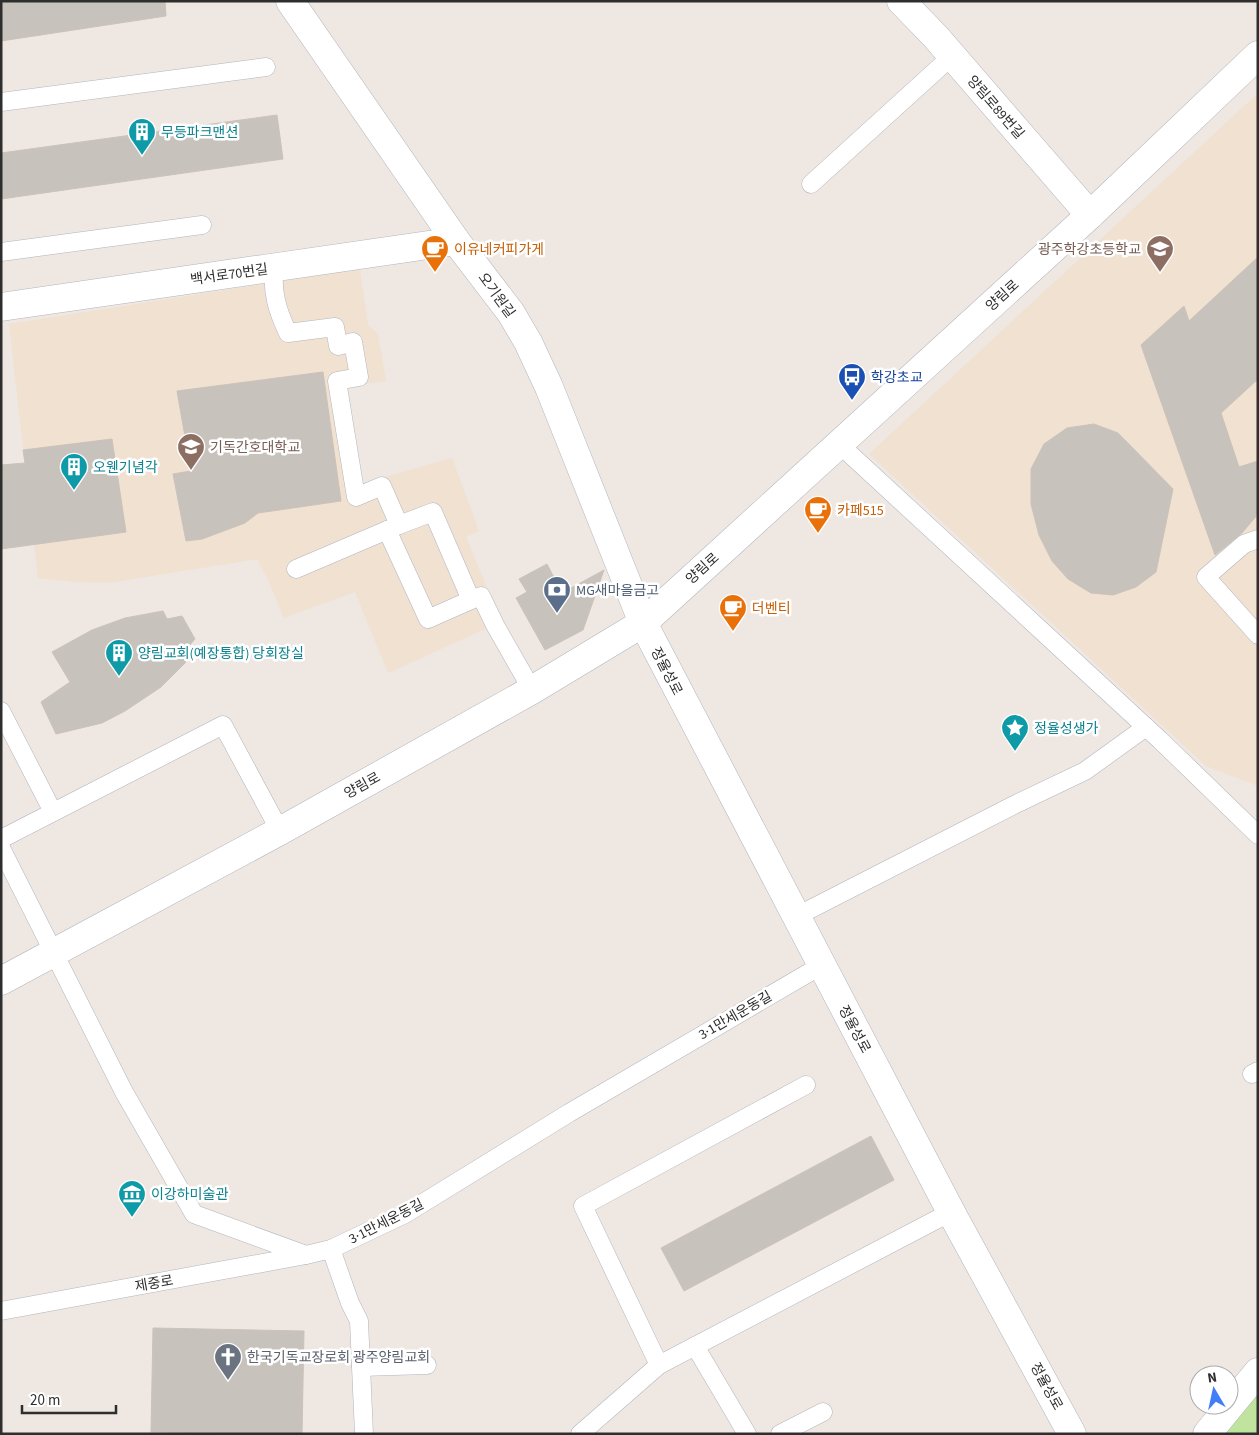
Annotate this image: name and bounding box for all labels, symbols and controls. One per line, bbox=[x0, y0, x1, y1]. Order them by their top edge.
street label: 양림로89번길 bbox=[962, 72, 1028, 144]
building icon: 무등파크맨션 bbox=[127, 117, 157, 156]
place label: 무등파크맨션 bbox=[161, 123, 238, 143]
cafe icon: 이유네커피가게 bbox=[420, 234, 450, 273]
school or university icon: 광주학강초등학교 bbox=[1145, 234, 1175, 273]
place label: 이유네커피가게 bbox=[454, 240, 544, 260]
place label: 광주학강초등학교 bbox=[1038, 240, 1141, 260]
street label: 백서로70번길 bbox=[189, 260, 269, 290]
street label: 오기원길 bbox=[473, 269, 519, 322]
street label: 양림로 bbox=[982, 275, 1024, 316]
bus stop icon: 학강초교 bbox=[837, 362, 867, 401]
place label: 학강초교 bbox=[871, 368, 923, 388]
school or university icon: 기독간호대학교 bbox=[176, 432, 206, 471]
place label: 기독간호대학교 bbox=[210, 438, 300, 458]
building icon: 오웬기념각 bbox=[59, 452, 89, 491]
place label: 오웬기념각 bbox=[93, 458, 158, 478]
cafe icon: 카페515 bbox=[803, 495, 833, 534]
place label: 카페515 bbox=[837, 501, 884, 521]
street label: 양림로 bbox=[682, 548, 724, 589]
bank icon: MG새마을금고 bbox=[542, 575, 572, 614]
place label: MG새마을금고 bbox=[576, 581, 659, 601]
cafe icon: 더벤티 bbox=[718, 593, 748, 632]
place label: 더벤티 bbox=[752, 599, 791, 619]
building icon: 양림교회(예장통합) 당회장실 bbox=[104, 638, 134, 677]
place label: 양림교회(예장통합) 당회장실 bbox=[138, 644, 304, 664]
street label: 정율성로 bbox=[646, 644, 687, 699]
place icon: 정율성생가 bbox=[1000, 713, 1030, 752]
place label: 정율성생가 bbox=[1034, 719, 1099, 739]
street label: 양림로 bbox=[341, 768, 384, 804]
street label: 3·1만세운동길 bbox=[695, 987, 776, 1045]
street label: 정율성로 bbox=[833, 1002, 875, 1057]
museum icon: 이강하미술관 bbox=[117, 1179, 147, 1218]
place label: 이강하미술관 bbox=[151, 1185, 228, 1205]
street label: 3·1만세운동길 bbox=[345, 1194, 427, 1249]
street label: 제중로 bbox=[133, 1271, 175, 1297]
church icon: 한국기독교장로회 광주양림교회 bbox=[213, 1342, 243, 1381]
place label: 한국기독교장로회 광주양림교회 bbox=[247, 1348, 430, 1368]
street label: 정율성로 bbox=[1025, 1359, 1067, 1414]
north arrow bbox=[1189, 1365, 1239, 1415]
text: N bbox=[1206, 1368, 1218, 1389]
scale bar bbox=[22, 1382, 116, 1414]
text: 20 m bbox=[30, 1390, 60, 1411]

